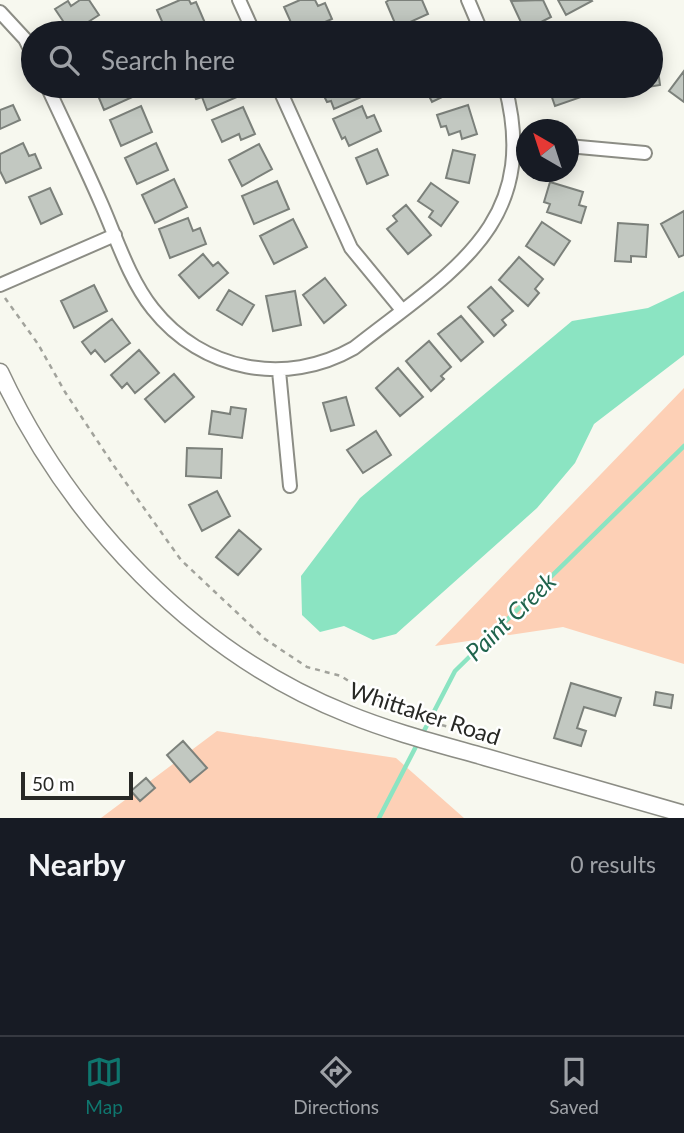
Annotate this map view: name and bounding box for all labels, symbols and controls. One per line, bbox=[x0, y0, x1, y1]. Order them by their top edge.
search box bbox=[21, 21, 663, 98]
icon: search bbox=[45, 41, 83, 79]
text: Search here bbox=[101, 44, 235, 76]
north arrow bbox=[516, 119, 579, 182]
water label: Paint Creek bbox=[459, 566, 562, 666]
street label: Whittaker Road bbox=[346, 675, 504, 751]
scale bar bbox=[21, 769, 133, 801]
text: 50 m bbox=[32, 772, 75, 795]
text: Nearby bbox=[28, 846, 126, 882]
text: 0 results bbox=[570, 850, 656, 878]
tab: Map bbox=[85, 1053, 123, 1118]
tab: Directions bbox=[293, 1053, 379, 1118]
tab: Saved bbox=[549, 1053, 599, 1118]

